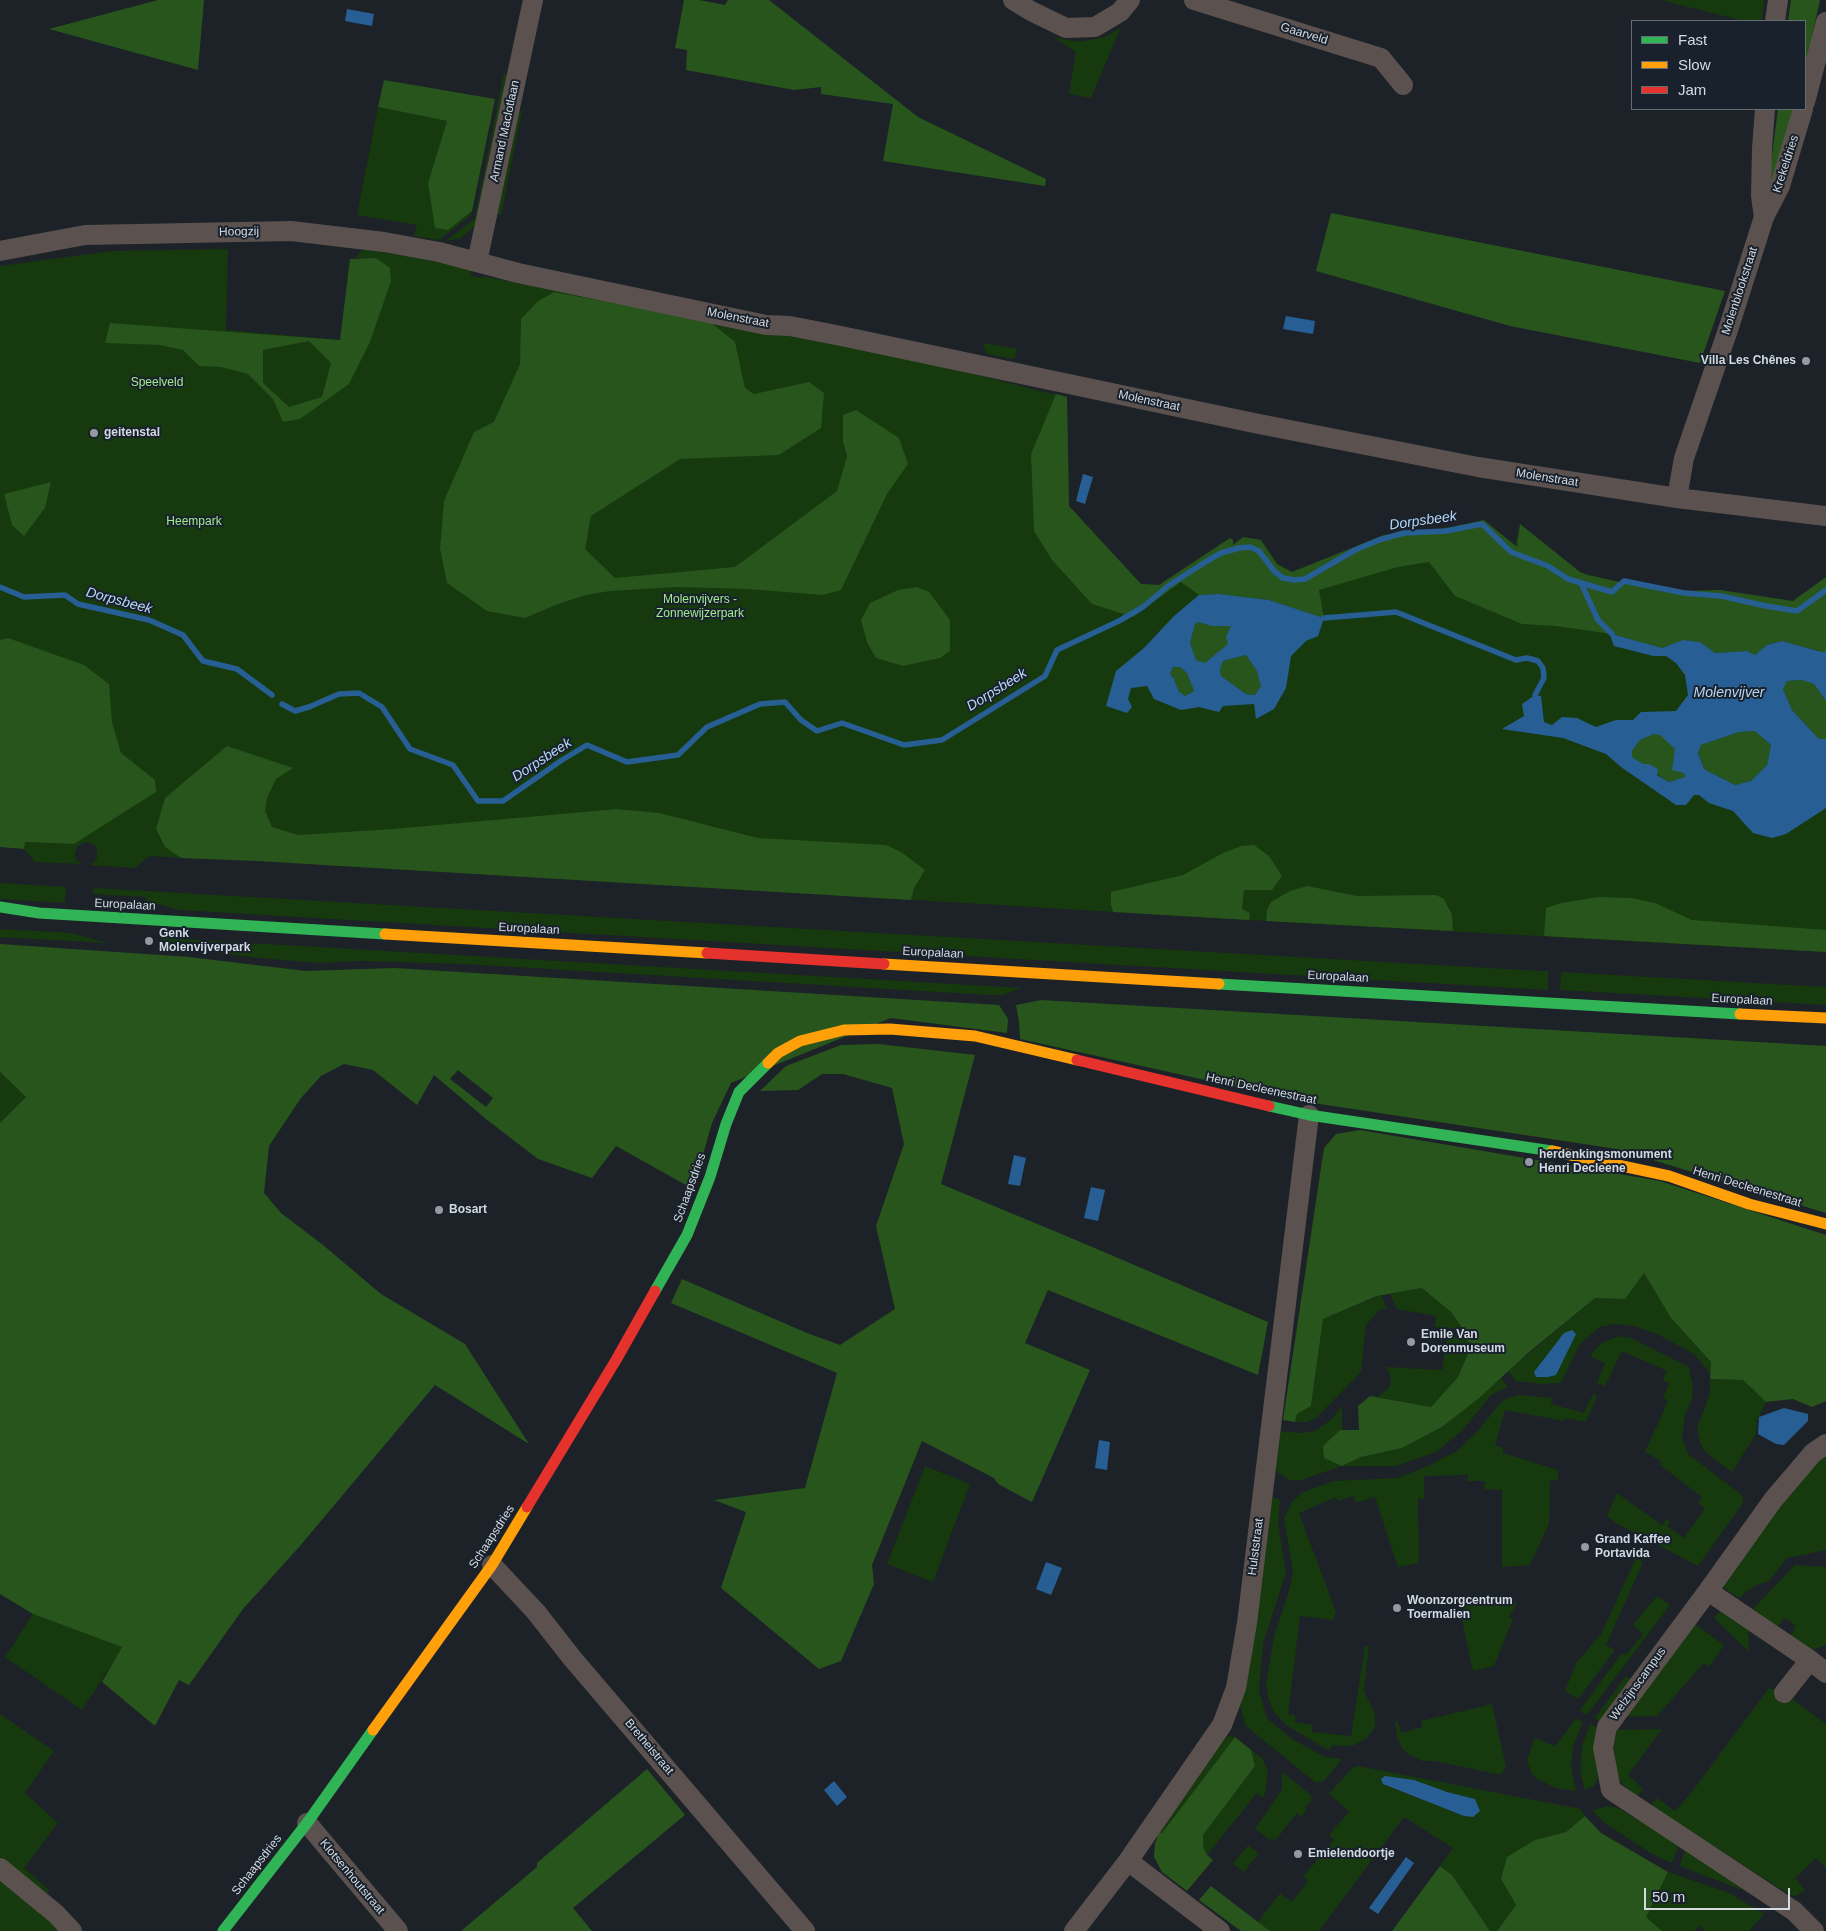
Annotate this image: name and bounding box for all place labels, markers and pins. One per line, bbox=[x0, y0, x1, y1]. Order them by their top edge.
place label: Villa Les Chênes bbox=[1701, 354, 1796, 368]
marker: Villa Les Chênes bbox=[1800, 355, 1812, 367]
place label: geitenstal bbox=[104, 426, 160, 440]
marker: geitenstal bbox=[88, 427, 100, 439]
place label: Genk Molenvijverpark bbox=[159, 927, 250, 955]
marker: Genk Molenvijverpark bbox=[143, 935, 155, 947]
place label: herdenkingsmonument Henri Decleene bbox=[1539, 1148, 1672, 1176]
marker: herdenkingsmonument Henri Decleene bbox=[1523, 1156, 1535, 1168]
place label: Bosart bbox=[449, 1203, 487, 1217]
marker: Bosart bbox=[433, 1204, 445, 1216]
place label: Emile Van Dorenmuseum bbox=[1421, 1328, 1505, 1356]
marker: Emile Van Dorenmuseum bbox=[1405, 1336, 1417, 1348]
place label: Grand Kaffee Portavida bbox=[1595, 1533, 1670, 1561]
marker: Grand Kaffee Portavida bbox=[1579, 1541, 1591, 1553]
place label: Woonzorgcentrum Toermalien bbox=[1407, 1594, 1513, 1622]
marker: Woonzorgcentrum Toermalien bbox=[1391, 1602, 1403, 1614]
place label: Emielendoortje bbox=[1308, 1847, 1395, 1861]
marker: Emielendoortje bbox=[1292, 1848, 1304, 1860]

